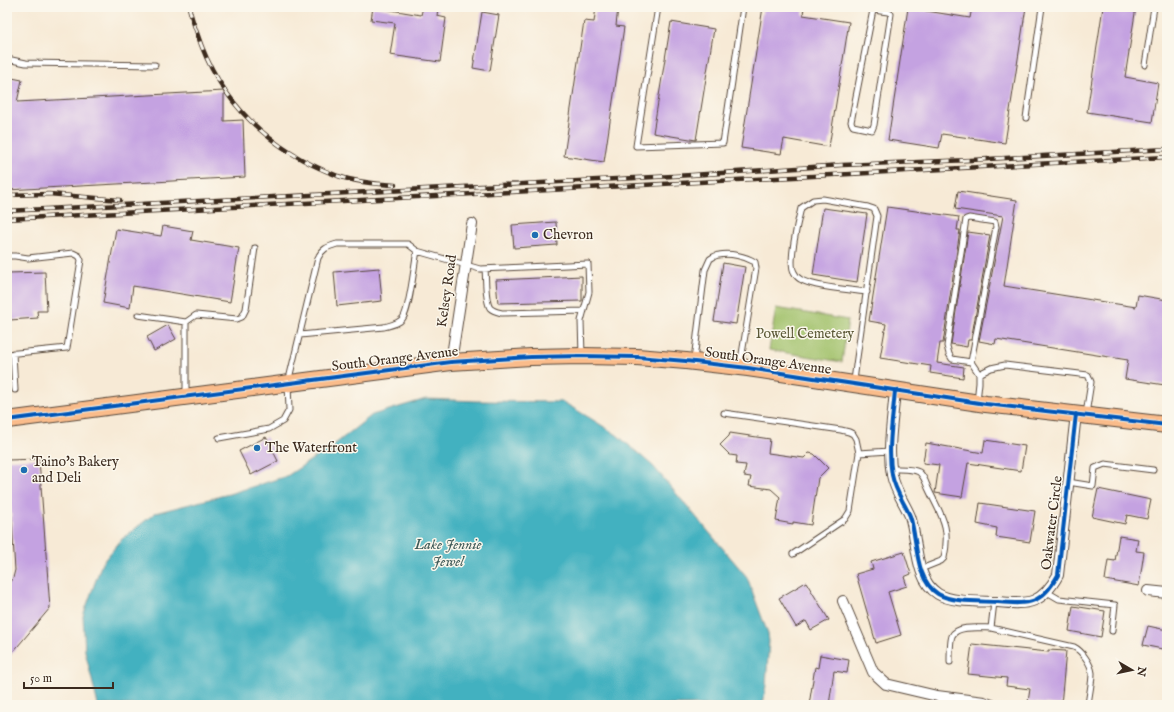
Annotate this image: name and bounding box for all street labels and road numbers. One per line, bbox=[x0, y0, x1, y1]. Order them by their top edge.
street label: Kelsey Road bbox=[433, 253, 461, 329]
street label: South Orange Avenue bbox=[331, 342, 460, 376]
street label: South Orange Avenue bbox=[704, 343, 833, 379]
street label: Oakwater Circle bbox=[1037, 474, 1067, 571]

